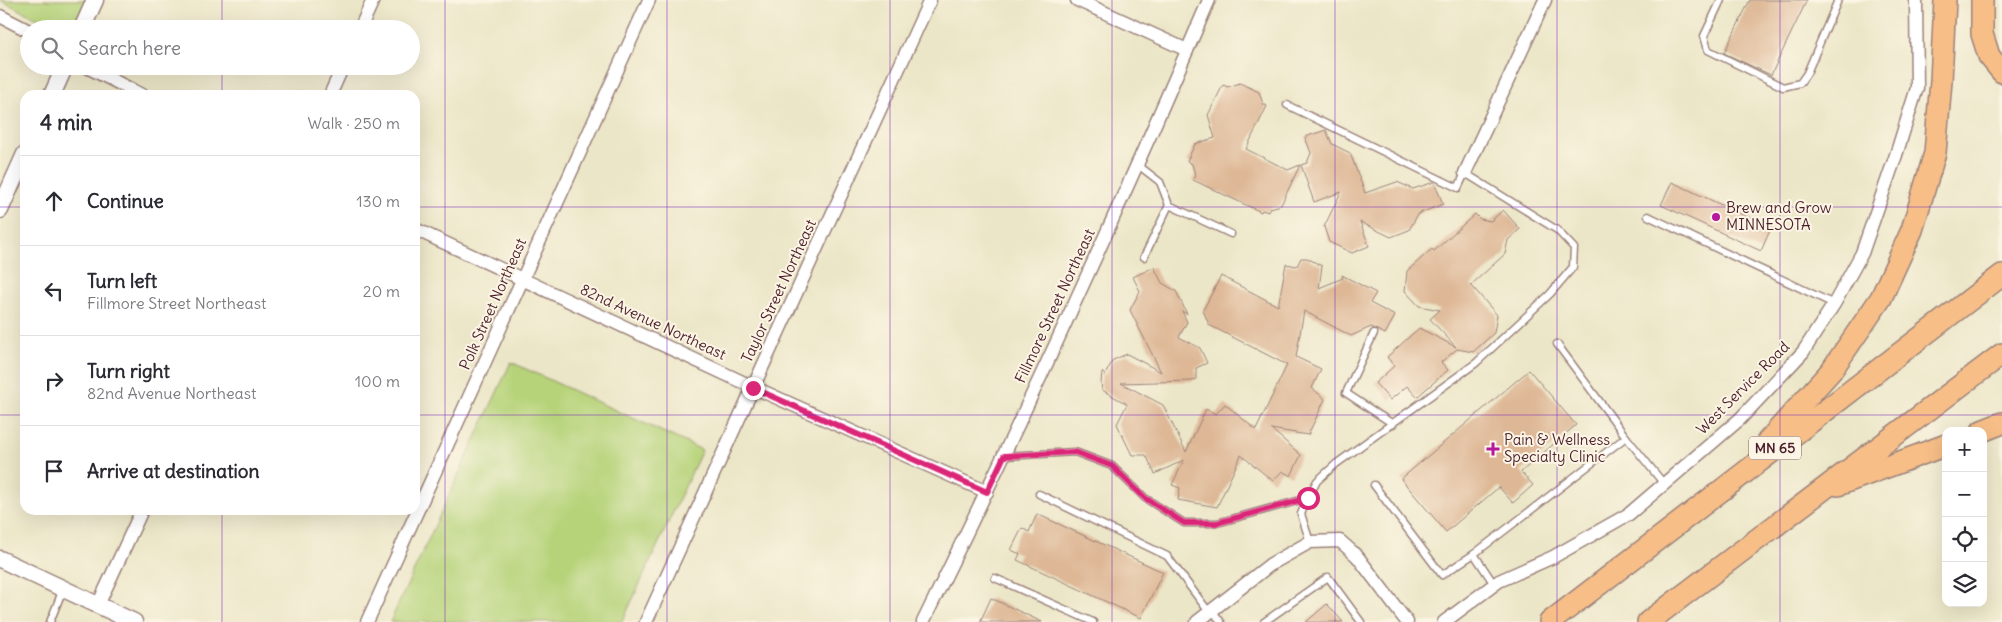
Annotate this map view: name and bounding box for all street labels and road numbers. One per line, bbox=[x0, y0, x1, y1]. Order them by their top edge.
street label: Taylor Street Northeast bbox=[737, 216, 820, 365]
street label: Fillmore Street Northeast bbox=[1010, 226, 1099, 386]
street label: Polk Street Northeast bbox=[455, 235, 530, 373]
street label: 82nd Avenue Northeast bbox=[577, 279, 729, 364]
street label: West Service Road bbox=[1692, 337, 1793, 438]
road number: MN 65 bbox=[1749, 436, 1801, 459]

